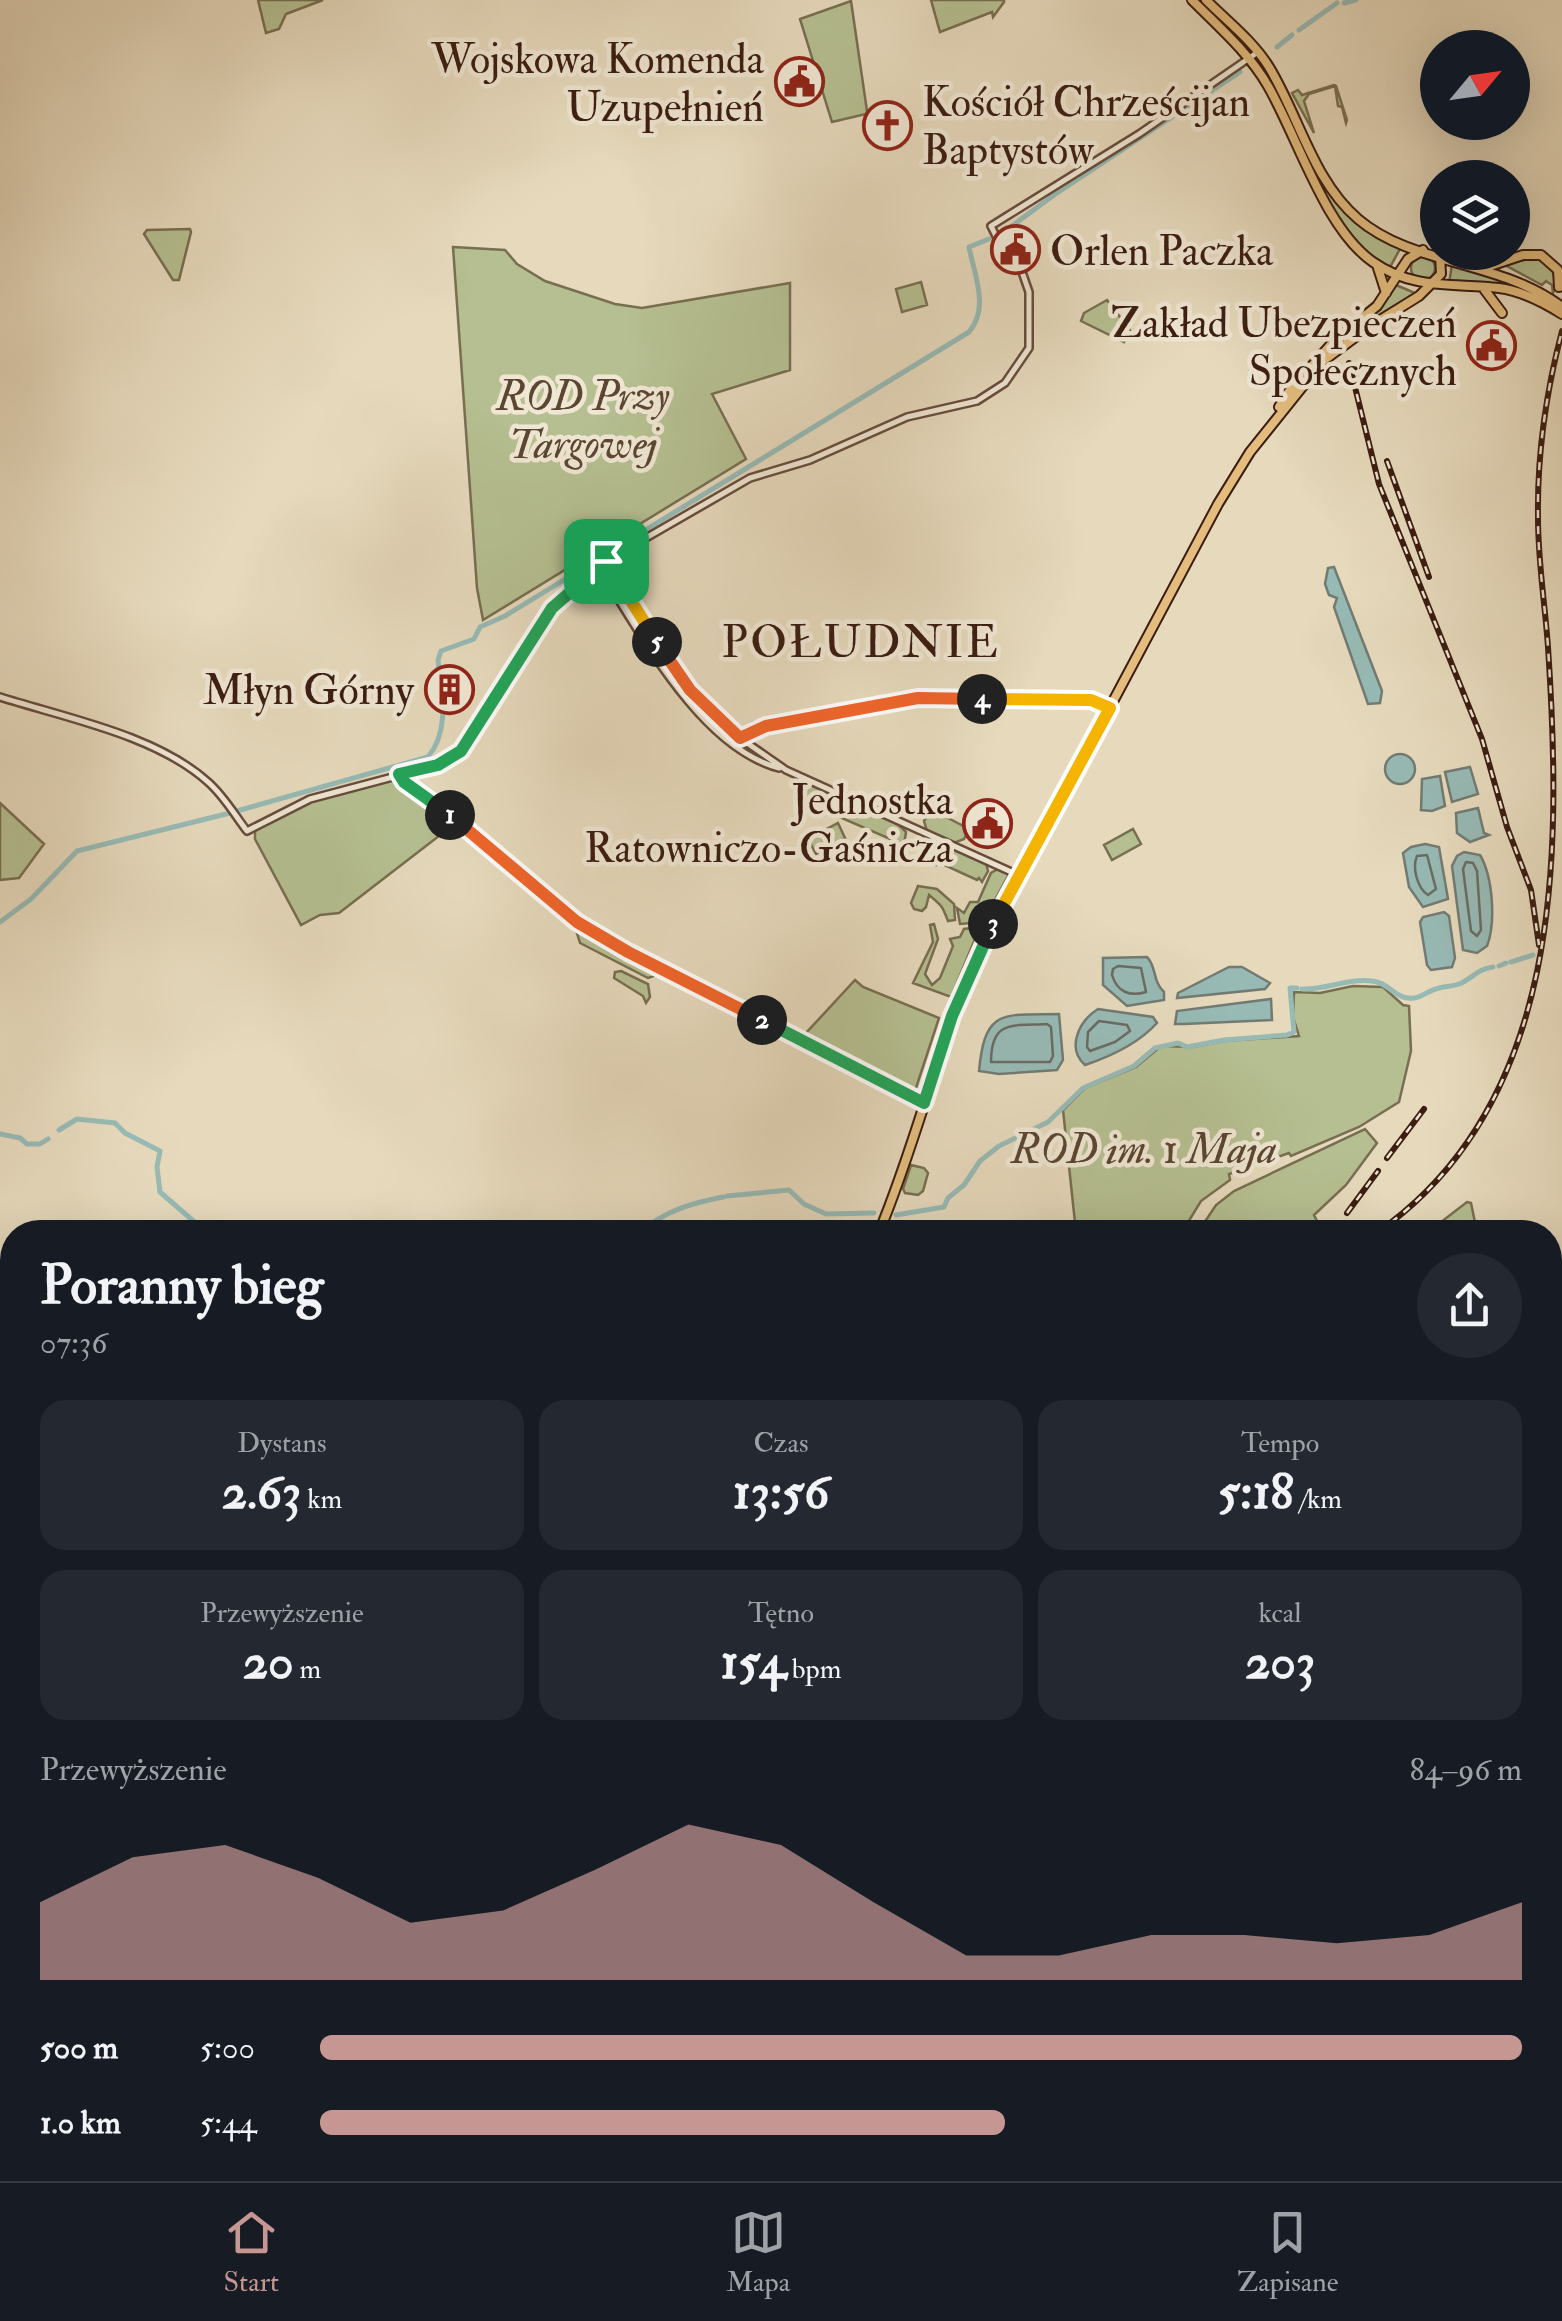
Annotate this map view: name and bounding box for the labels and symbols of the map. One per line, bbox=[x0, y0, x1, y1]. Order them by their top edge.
north arrow bbox=[1420, 30, 1530, 140]
place label: Wojskowa Komenda Uzupełnień bbox=[430, 34, 765, 134]
public building icon: Wojskowa Komenda Uzupełnień bbox=[773, 56, 825, 108]
place label: Kościół Chrześcijan Baptystów bbox=[922, 77, 1250, 177]
church icon: Kościół Chrześcijan Baptystów bbox=[861, 99, 913, 151]
public building icon: Orlen Paczka bbox=[989, 224, 1041, 276]
place label: Orlen Paczka bbox=[1050, 226, 1274, 278]
place label: Zakład Ubezpieczeń Społecznych bbox=[1111, 298, 1457, 398]
public building icon: Zakład Ubezpieczeń Społecznych bbox=[1466, 320, 1518, 372]
park label: ROD Przy Targowej bbox=[495, 371, 670, 471]
pin bbox=[564, 519, 649, 604]
district label: POŁUDNIE bbox=[721, 615, 1001, 671]
pin: 5 bbox=[632, 617, 682, 667]
building icon: Młyn Górny bbox=[423, 663, 475, 715]
place label: Młyn Górny bbox=[203, 665, 415, 717]
pin: 4 bbox=[957, 674, 1007, 724]
place label: Jednostka Ratowniczo-Gaśnicza bbox=[584, 775, 954, 875]
pin: 1 bbox=[425, 790, 475, 840]
public building icon: Jednostka Ratowniczo-Gaśnicza bbox=[962, 797, 1014, 849]
pin: 3 bbox=[968, 899, 1018, 949]
pin: 2 bbox=[737, 995, 787, 1045]
park label: ROD im. 1 Maja bbox=[1010, 1124, 1277, 1176]

